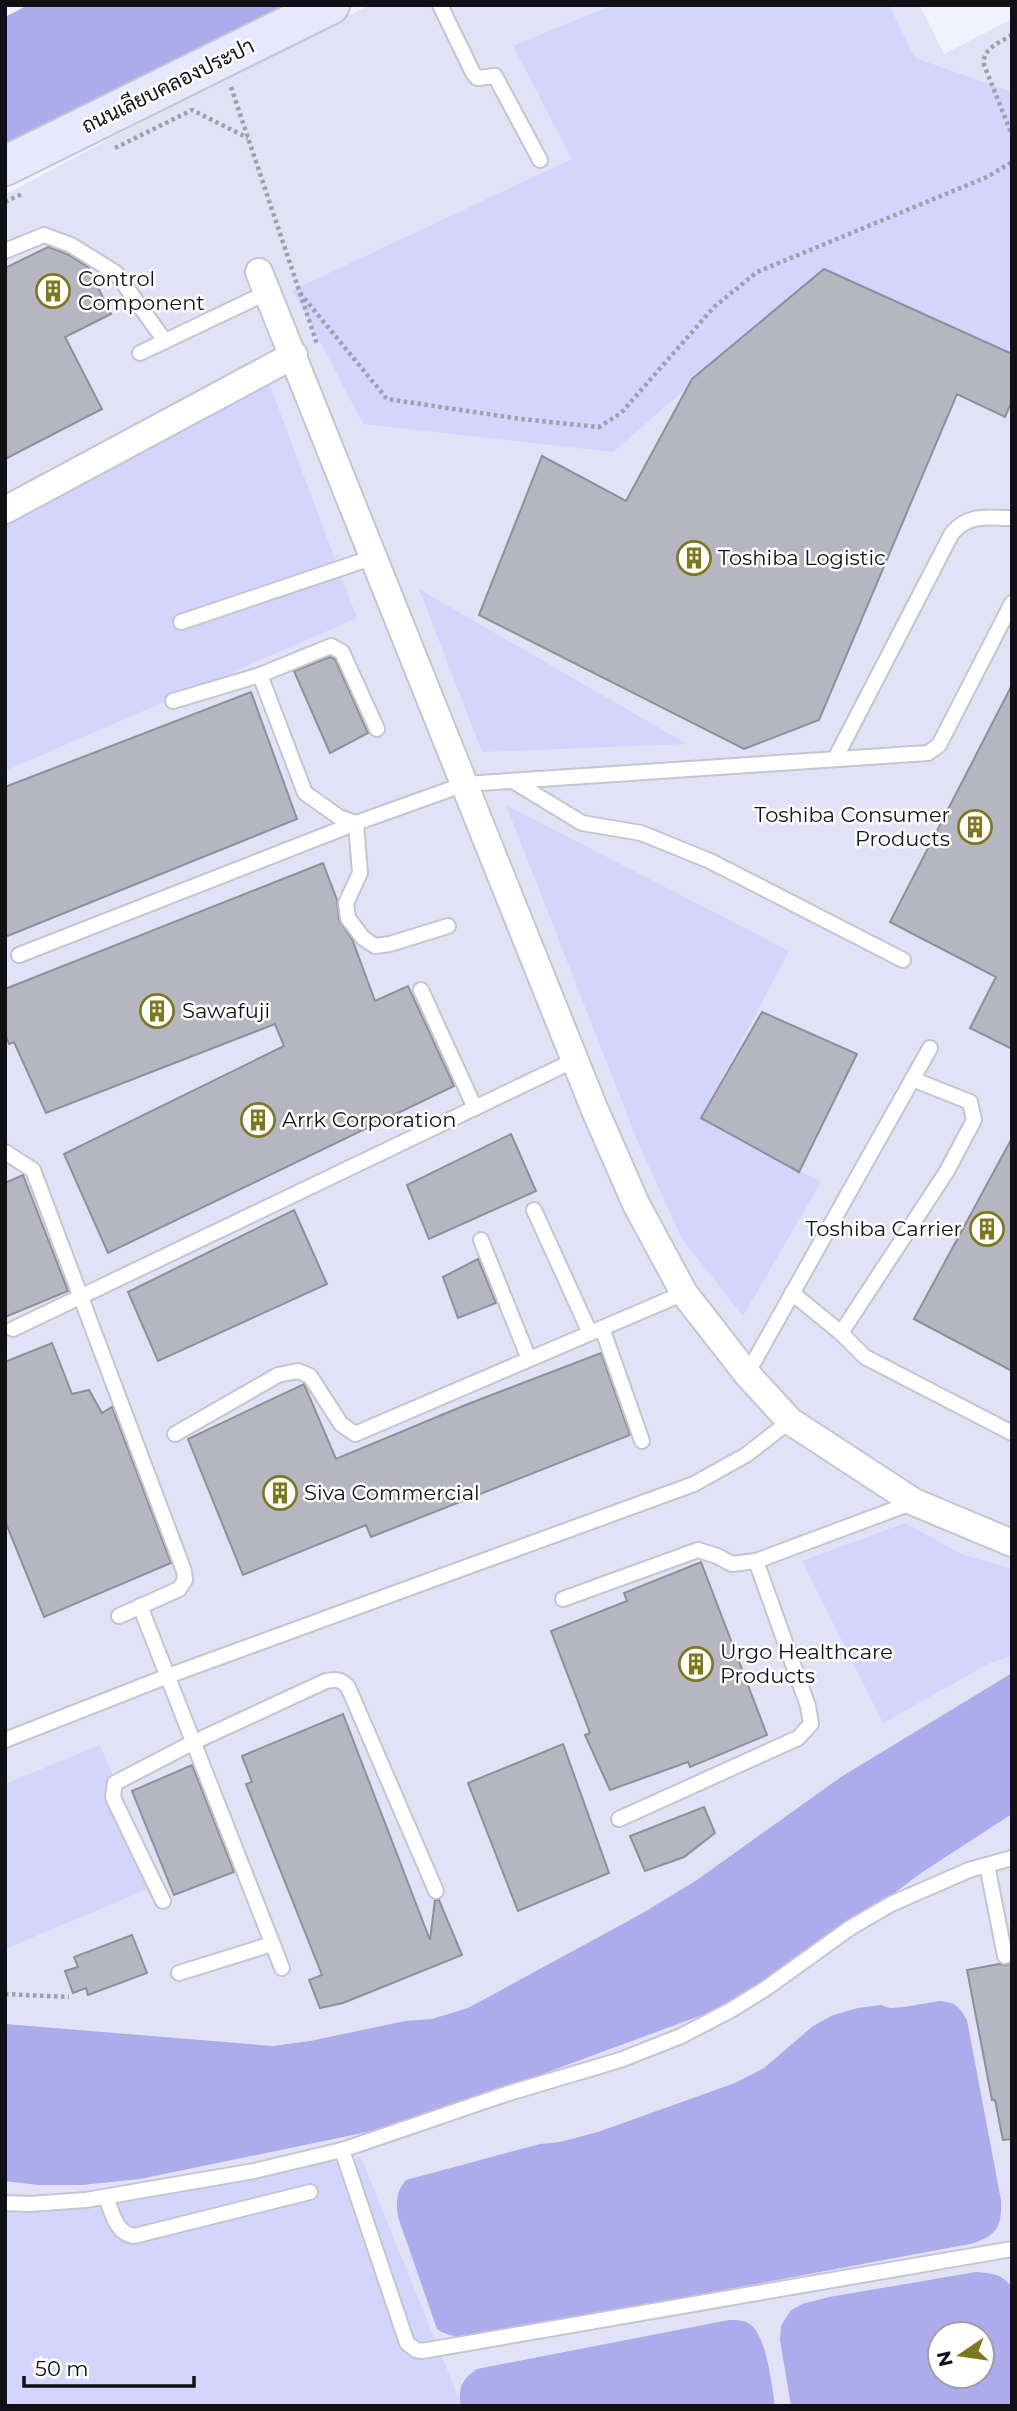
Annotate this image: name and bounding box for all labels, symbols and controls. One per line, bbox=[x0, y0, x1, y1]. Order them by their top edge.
street label: ถนนเลียบคลองประปา bbox=[77, 33, 258, 138]
place label: Control Component bbox=[78, 266, 205, 315]
building icon: Control Component bbox=[34, 272, 72, 310]
building icon: Toshiba Logistic bbox=[675, 539, 713, 577]
place label: Toshiba Logistic bbox=[718, 545, 886, 570]
place label: Toshiba Consumer Products bbox=[754, 802, 950, 851]
building icon: Toshiba Consumer Products bbox=[956, 808, 994, 846]
building icon: Sawafuji bbox=[138, 992, 176, 1030]
place label: Sawafuji bbox=[182, 998, 270, 1023]
building icon: Arrk Corporation bbox=[239, 1101, 277, 1139]
place label: Arrk Corporation bbox=[282, 1107, 456, 1132]
building icon: Toshiba Carrier bbox=[968, 1210, 1006, 1248]
place label: Toshiba Carrier bbox=[805, 1216, 962, 1241]
building icon: Siva Commercial bbox=[261, 1474, 299, 1512]
place label: Siva Commercial bbox=[304, 1480, 480, 1505]
place label: Urgo Healthcare Products bbox=[720, 1639, 893, 1688]
building icon: Urgo Healthcare Products bbox=[677, 1645, 715, 1683]
north arrow bbox=[926, 2320, 996, 2390]
scale bar bbox=[24, 2344, 194, 2388]
text: N bbox=[932, 2349, 958, 2369]
text: 50 m bbox=[35, 2356, 89, 2381]

